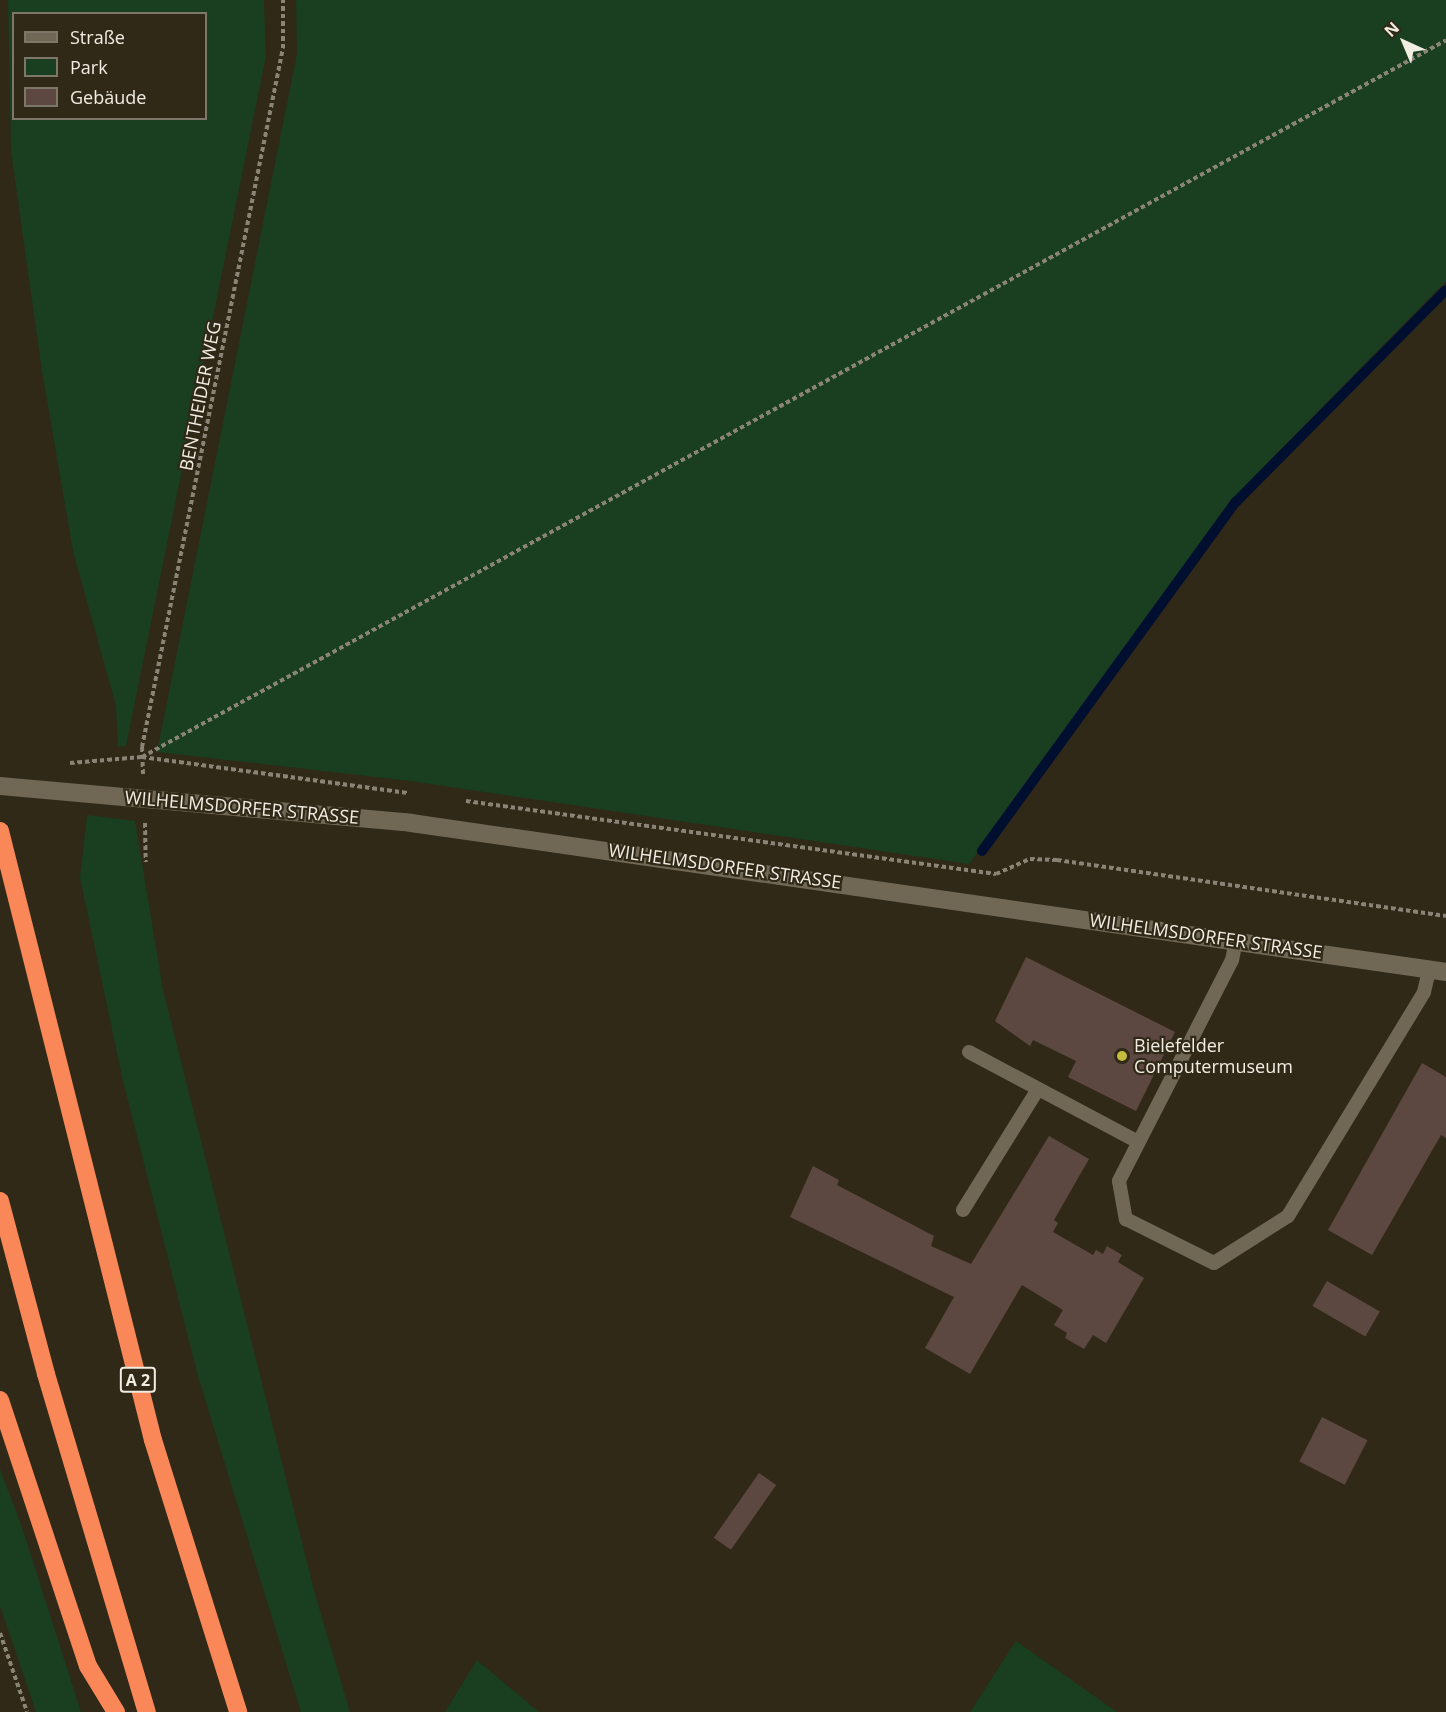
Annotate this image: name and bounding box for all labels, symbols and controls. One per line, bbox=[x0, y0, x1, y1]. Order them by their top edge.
legend bbox=[12, 12, 207, 120]
north arrow bbox=[1374, 12, 1434, 72]
text: N bbox=[1379, 17, 1404, 41]
text: Straße bbox=[70, 25, 125, 49]
text: Park bbox=[70, 55, 108, 79]
text: Gebäude bbox=[70, 85, 146, 109]
street label: BENTHEIDER WEG bbox=[175, 319, 225, 473]
street label: WILHELMSDORFER STRASSE bbox=[124, 786, 360, 828]
street label: WILHELMSDORFER STRASSE bbox=[607, 839, 843, 893]
street label: WILHELMSDORFER STRASSE bbox=[1088, 909, 1324, 963]
place label: Bielefelder Computermuseum bbox=[1134, 1035, 1293, 1078]
marker: Bielefelder Computermuseum bbox=[1115, 1049, 1129, 1063]
road number: A 2 bbox=[118, 1367, 158, 1393]

